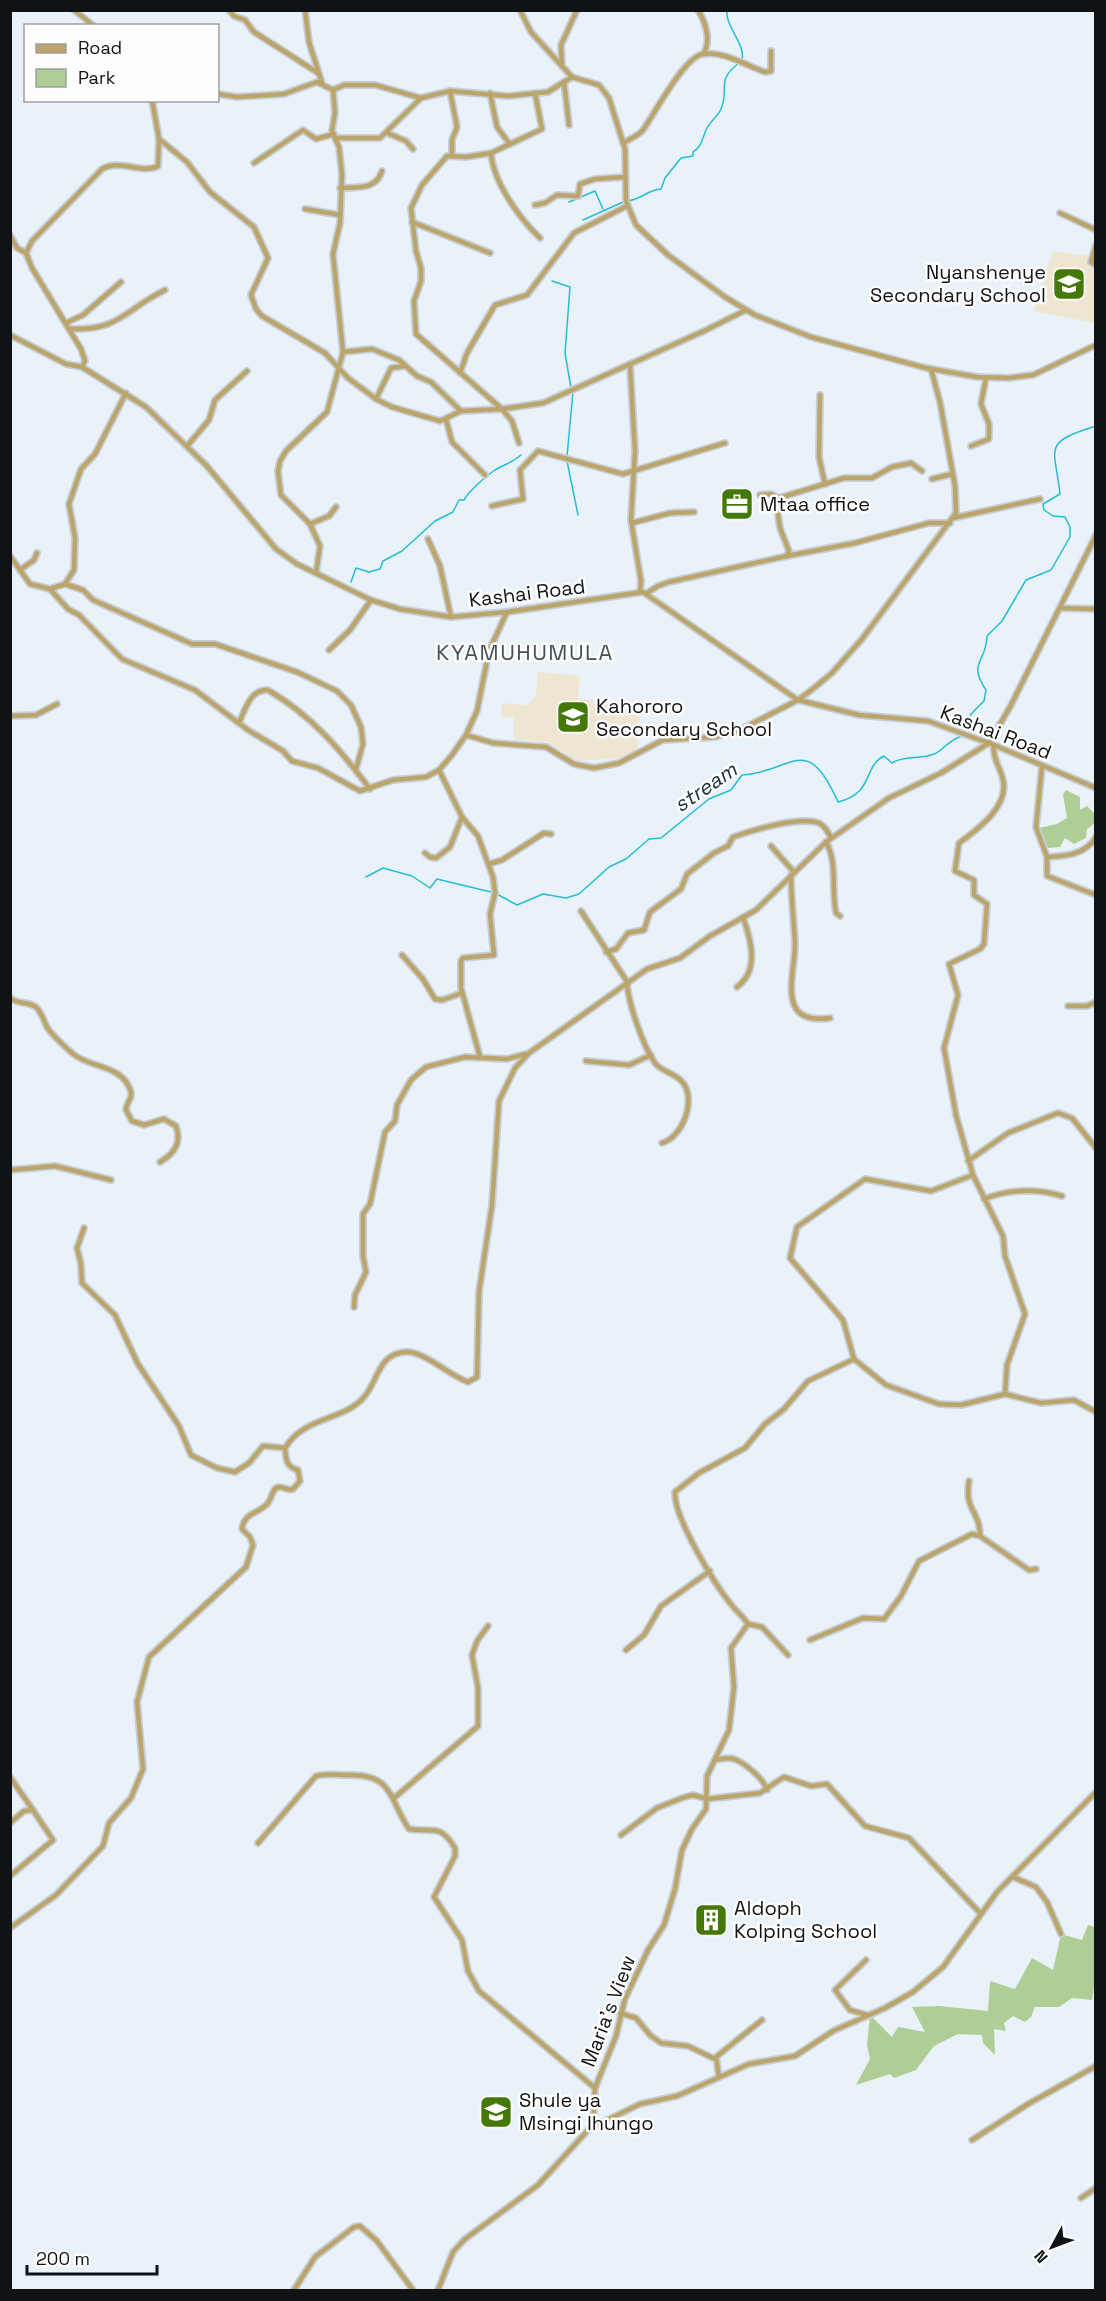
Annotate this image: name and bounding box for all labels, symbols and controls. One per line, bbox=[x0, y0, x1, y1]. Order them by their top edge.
legend bbox=[24, 24, 219, 102]
text: Road bbox=[78, 36, 122, 59]
text: Park bbox=[78, 66, 116, 89]
place label: Nyanshenye Secondary School bbox=[870, 259, 1046, 308]
school or university icon: Nyanshenye Secondary School bbox=[1051, 266, 1087, 302]
office icon: Mtaa office bbox=[719, 486, 755, 522]
place label: Mtaa office bbox=[760, 491, 870, 517]
street label: Kashai Road bbox=[467, 573, 587, 613]
district label: KYAMUHUMULA bbox=[436, 638, 614, 666]
place label: Kahororo Secondary School bbox=[596, 693, 772, 742]
school or university icon: Kahororo Secondary School bbox=[555, 699, 591, 735]
street label: Kashai Road bbox=[937, 699, 1055, 765]
water label: stream bbox=[668, 756, 743, 818]
place label: Aldoph Kolping School bbox=[734, 1895, 877, 1944]
building icon: Aldoph Kolping School bbox=[693, 1902, 729, 1938]
street label: Maria's View bbox=[575, 1951, 641, 2071]
place label: Shule ya Msingi Ihungo bbox=[519, 2087, 654, 2136]
school or university icon: Shule ya Msingi Ihungo bbox=[478, 2094, 514, 2130]
north arrow bbox=[1022, 2217, 1082, 2277]
scale bar bbox=[27, 2238, 158, 2276]
text: N bbox=[1030, 2246, 1053, 2267]
text: 200 m bbox=[36, 2247, 90, 2270]

